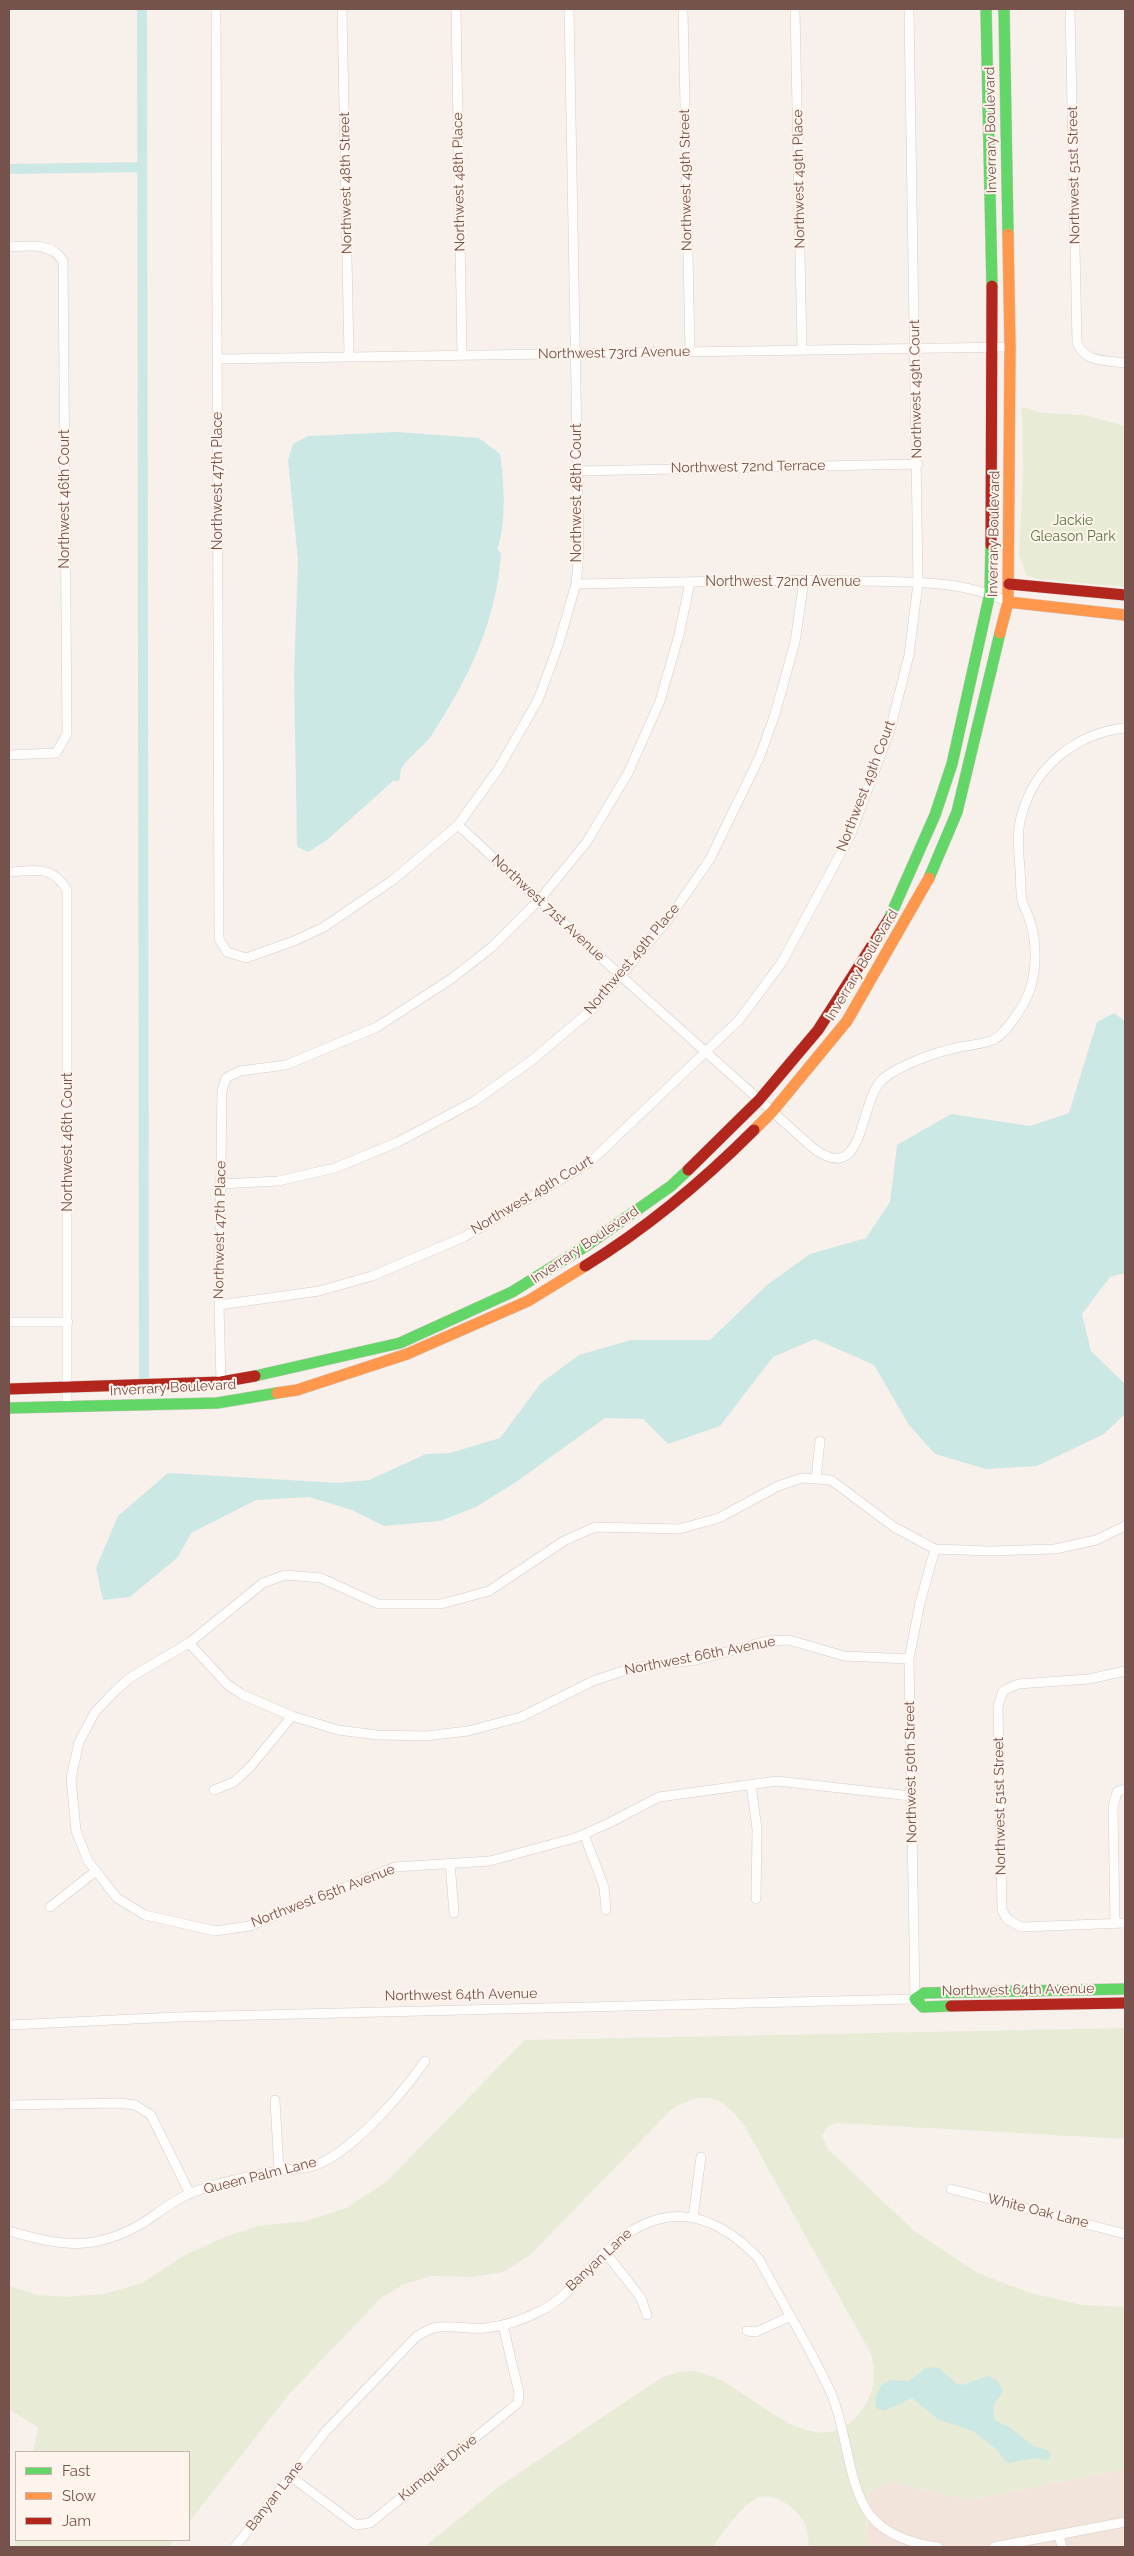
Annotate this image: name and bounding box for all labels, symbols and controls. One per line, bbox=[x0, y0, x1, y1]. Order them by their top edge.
street label: Inverrary Boulevard bbox=[981, 67, 1001, 193]
street label: Northwest 51st Street bbox=[1064, 106, 1084, 244]
street label: Northwest 49th Street bbox=[676, 109, 696, 251]
street label: Northwest 49th Place bbox=[789, 109, 809, 249]
street label: Northwest 48th Street bbox=[336, 112, 356, 254]
street label: Northwest 48th Place bbox=[449, 112, 469, 252]
street label: Northwest 49th Court bbox=[906, 319, 926, 459]
street label: Northwest 73rd Avenue bbox=[538, 343, 690, 363]
street label: Northwest 47th Place bbox=[210, 412, 226, 550]
street label: Northwest 48th Court bbox=[569, 423, 585, 563]
street label: Northwest 46th Court bbox=[57, 429, 73, 569]
street label: Northwest 72nd Terrace bbox=[671, 457, 825, 477]
street label: Inverrary Boulevard bbox=[984, 471, 1004, 597]
park label: Jackie Gleason Park bbox=[1030, 513, 1116, 546]
street label: Northwest 72nd Avenue bbox=[705, 574, 861, 590]
street label: Northwest 49th Court bbox=[833, 718, 899, 854]
street label: Northwest 71st Avenue bbox=[488, 851, 608, 965]
street label: Northwest 49th Place bbox=[581, 900, 683, 1018]
street label: Inverrary Boulevard bbox=[822, 906, 902, 1024]
street label: Northwest 46th Court bbox=[60, 1072, 76, 1212]
street label: Northwest 49th Court bbox=[468, 1152, 596, 1238]
street label: Northwest 47th Place bbox=[210, 1161, 230, 1299]
street label: Inverrary Boulevard bbox=[528, 1203, 642, 1287]
street label: Inverrary Boulevard bbox=[109, 1376, 237, 1400]
street label: Northwest 66th Avenue bbox=[623, 1633, 777, 1679]
street label: Northwest 50th Street bbox=[901, 1701, 921, 1843]
street label: Northwest 51st Street bbox=[990, 1737, 1010, 1875]
street label: Northwest 65th Avenue bbox=[249, 1861, 397, 1931]
street label: Northwest 64th Avenue bbox=[942, 1980, 1094, 2000]
street label: Northwest 64th Avenue bbox=[385, 1985, 537, 2005]
street label: Queen Palm Lane bbox=[202, 2154, 318, 2198]
street label: White Oak Lane bbox=[986, 2190, 1090, 2232]
street label: Banyan Lane bbox=[563, 2225, 635, 2295]
street label: Kumquat Drive bbox=[395, 2431, 481, 2505]
legend bbox=[15, 2451, 190, 2541]
street label: Banyan Lane bbox=[243, 2458, 307, 2534]
text: Fast bbox=[62, 2462, 90, 2480]
text: Slow bbox=[62, 2487, 96, 2505]
text: Jam bbox=[62, 2512, 91, 2530]

